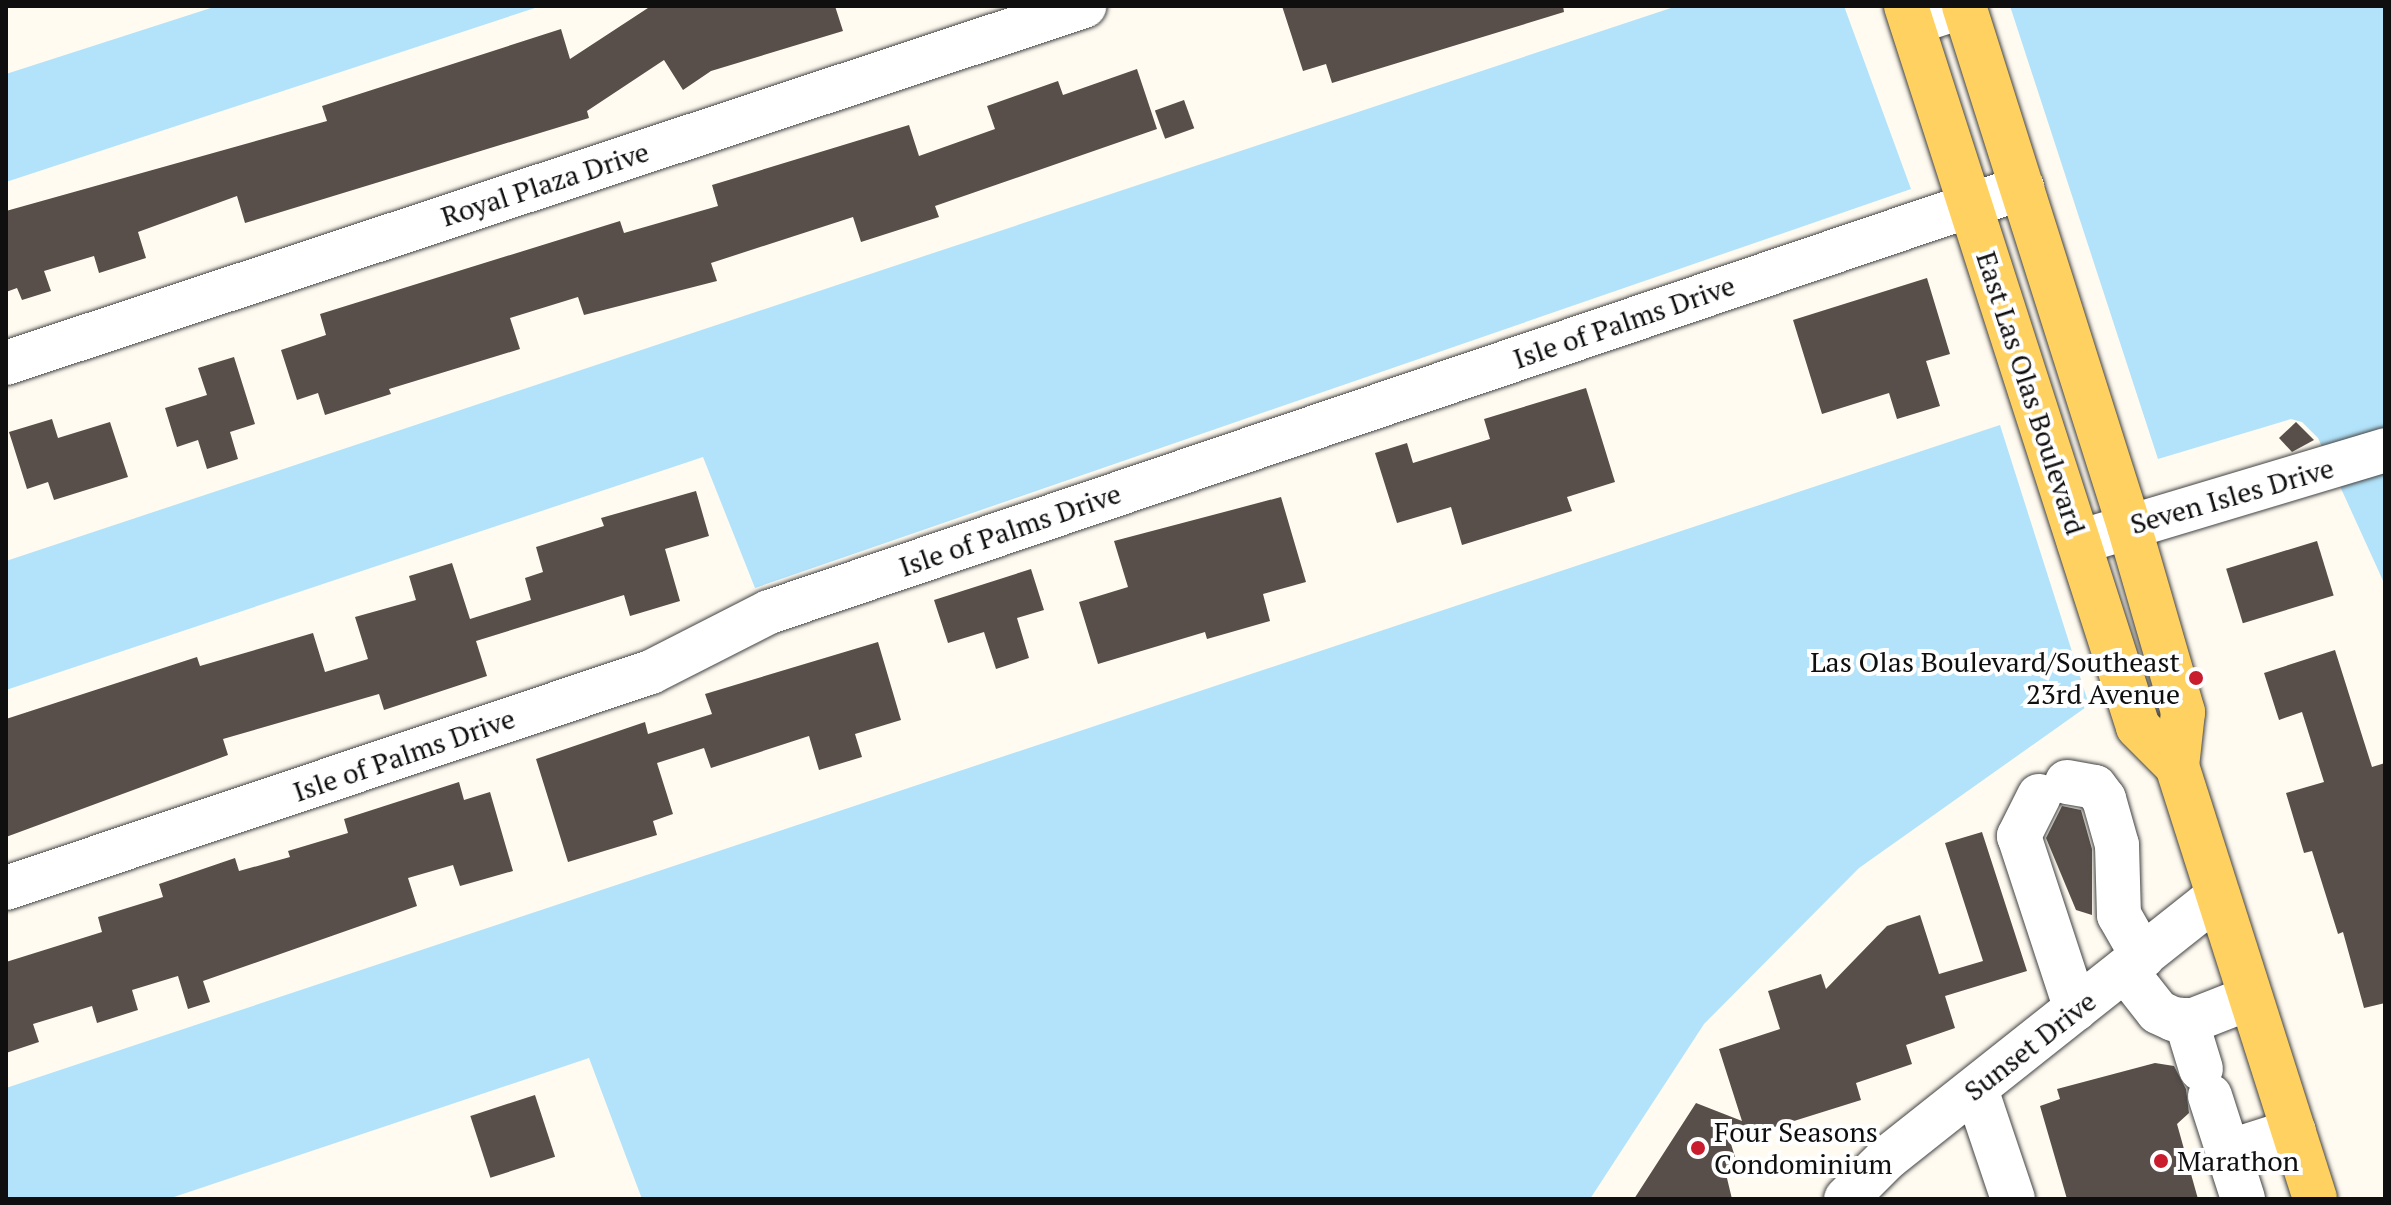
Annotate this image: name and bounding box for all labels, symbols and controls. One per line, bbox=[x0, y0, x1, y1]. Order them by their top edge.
street label: Royal Plaza Drive bbox=[437, 135, 653, 233]
street label: East Las Olas Boulevard bbox=[1969, 247, 2093, 539]
street label: Isle of Palms Drive bbox=[1509, 268, 1739, 376]
street label: Seven Isles Drive bbox=[2126, 451, 2338, 541]
street label: Isle of Palms Drive bbox=[895, 476, 1125, 584]
place label: Las Olas Boulevard/Southeast 23rd Avenue bbox=[1810, 645, 2180, 711]
marker: Las Olas Boulevard/Southeast 23rd Avenue bbox=[2187, 669, 2205, 687]
street label: Isle of Palms Drive bbox=[289, 701, 519, 809]
street label: Sunset Drive bbox=[1957, 984, 2103, 1108]
place label: Four Seasons Condominium bbox=[1714, 1115, 1892, 1181]
marker: Four Seasons Condominium bbox=[1689, 1139, 1707, 1157]
place label: Marathon bbox=[2177, 1144, 2299, 1178]
marker: Marathon bbox=[2152, 1152, 2170, 1170]

